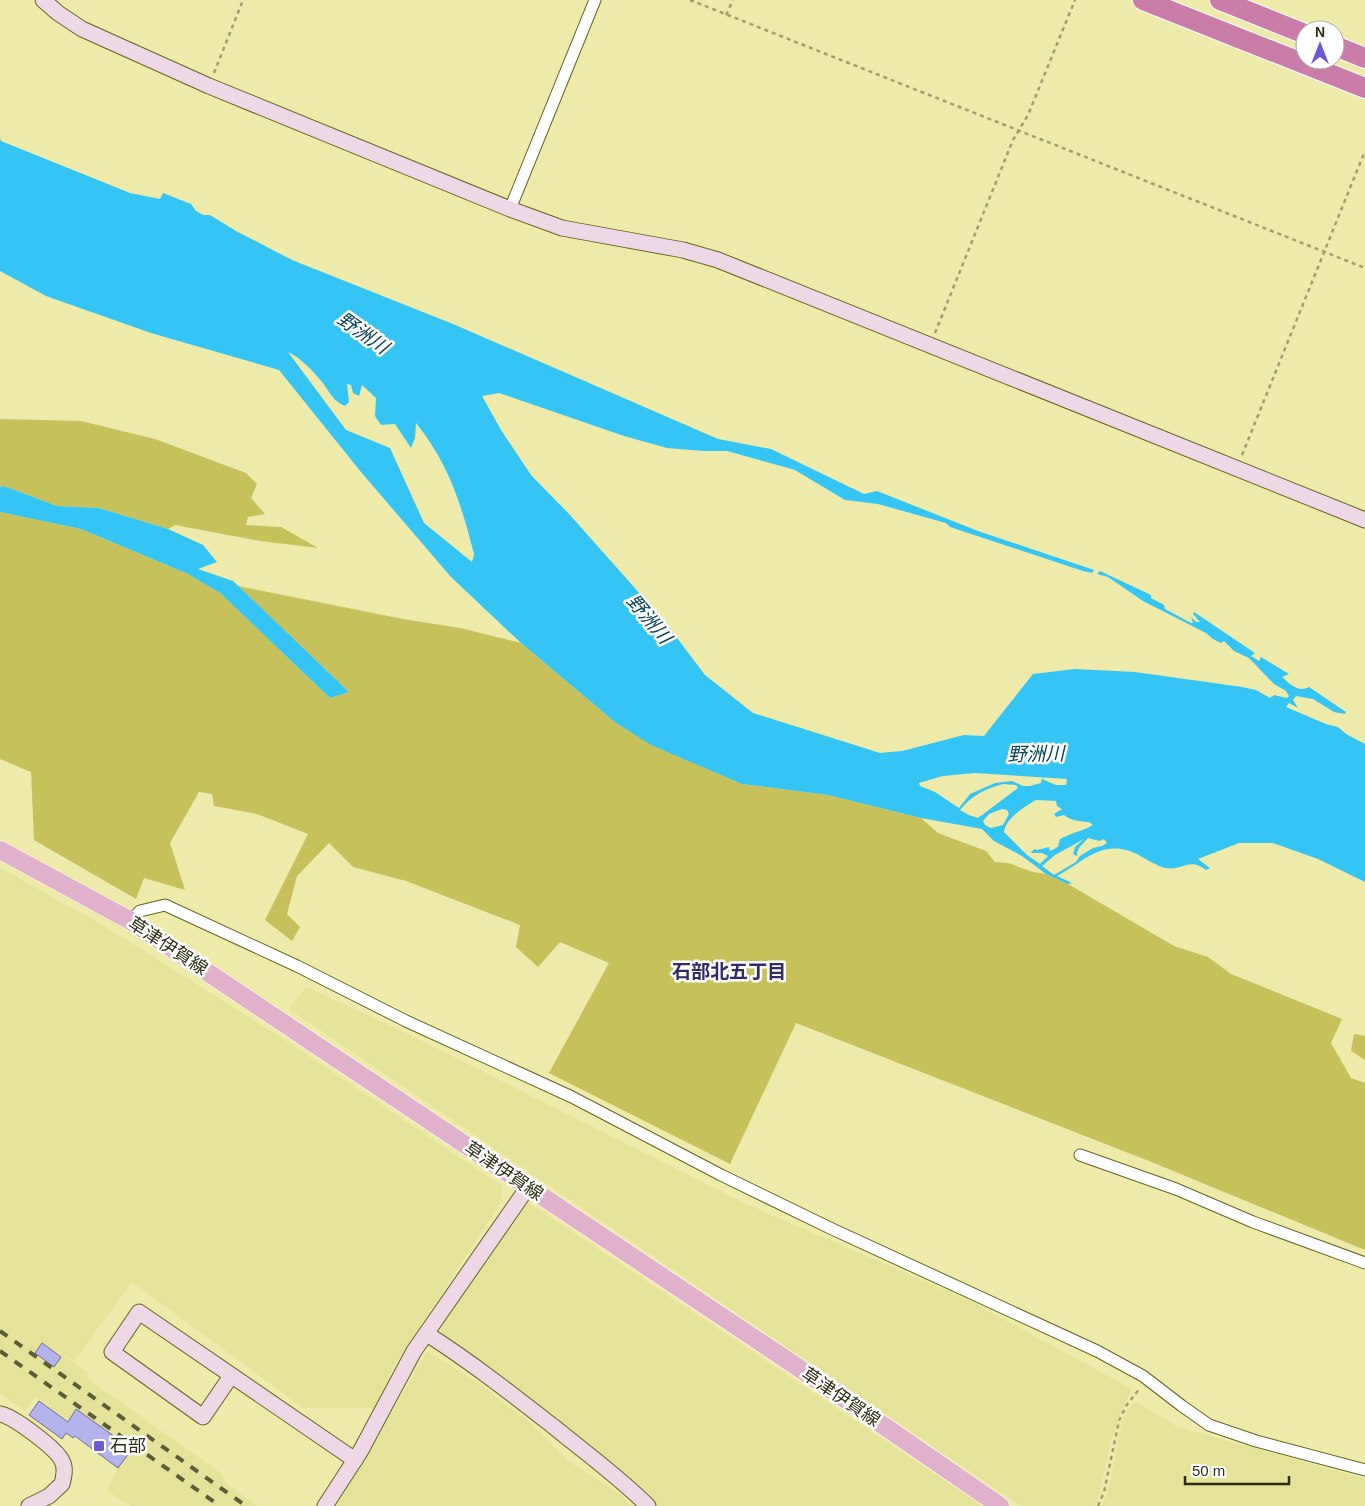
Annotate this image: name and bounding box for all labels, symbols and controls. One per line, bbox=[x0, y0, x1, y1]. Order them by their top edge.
north arrow bbox=[1295, 20, 1345, 70]
text: N bbox=[1315, 24, 1325, 40]
water label: 野洲川 bbox=[334, 308, 394, 359]
water label: 野洲川 bbox=[623, 590, 677, 649]
water label: 野洲川 bbox=[1007, 743, 1067, 765]
street label: 草津伊賀線 bbox=[125, 913, 211, 979]
district label: 石部北五丁目 bbox=[672, 961, 786, 982]
street label: 草津伊賀線 bbox=[461, 1138, 547, 1204]
street label: 草津伊賀線 bbox=[798, 1364, 884, 1430]
place label: 石部 bbox=[110, 1436, 146, 1456]
marker: 石部 bbox=[92, 1439, 106, 1453]
scale bar bbox=[1185, 1454, 1289, 1486]
text: 50 m bbox=[1192, 1462, 1225, 1479]

